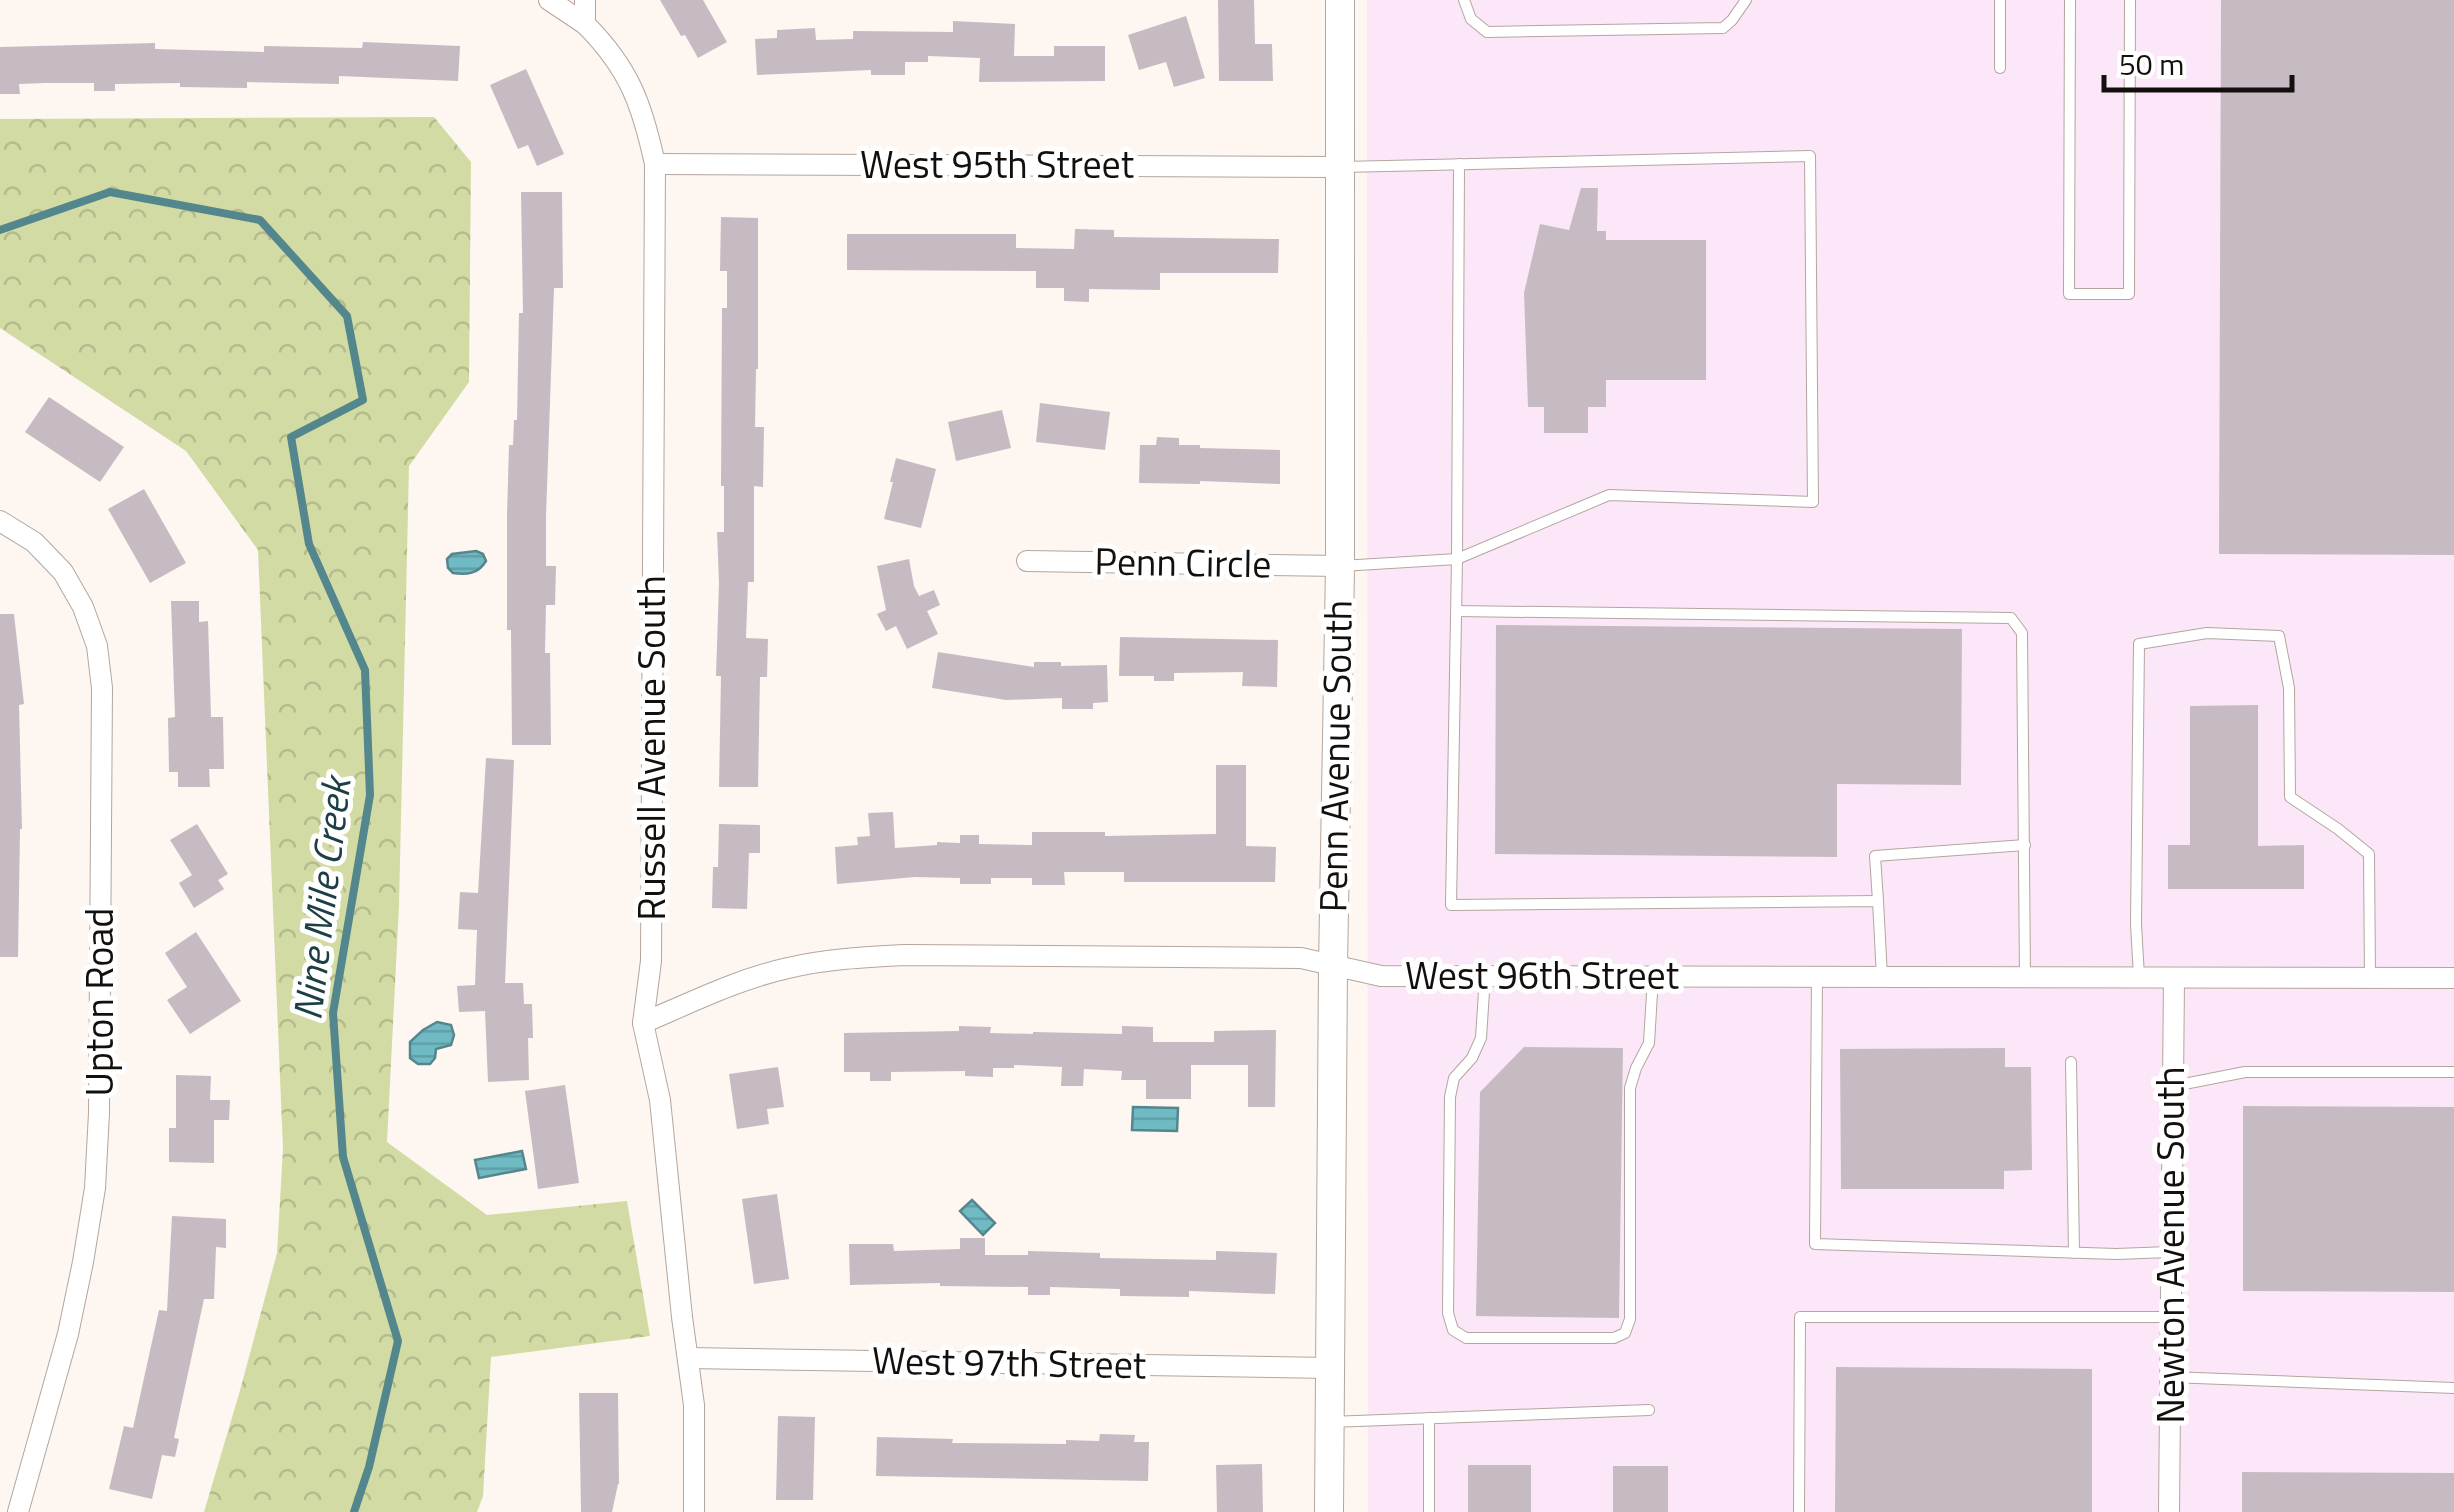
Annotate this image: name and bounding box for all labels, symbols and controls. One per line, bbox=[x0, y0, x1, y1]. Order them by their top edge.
scale bar bbox=[2104, 30, 2292, 92]
text: 50 m bbox=[2119, 41, 2184, 87]
street label: West 95th Street bbox=[860, 135, 1134, 193]
street label: Penn Circle bbox=[1094, 531, 1272, 593]
street label: Russell Avenue South bbox=[622, 575, 680, 921]
street label: Penn Avenue South bbox=[1303, 599, 1367, 913]
water label: Nine Mile Creek bbox=[276, 770, 367, 1023]
street label: Upton Road bbox=[70, 908, 128, 1096]
street label: West 96th Street bbox=[1405, 946, 1679, 1004]
street label: Newton Avenue South bbox=[2141, 1066, 2199, 1424]
street label: West 97th Street bbox=[871, 1331, 1147, 1393]

